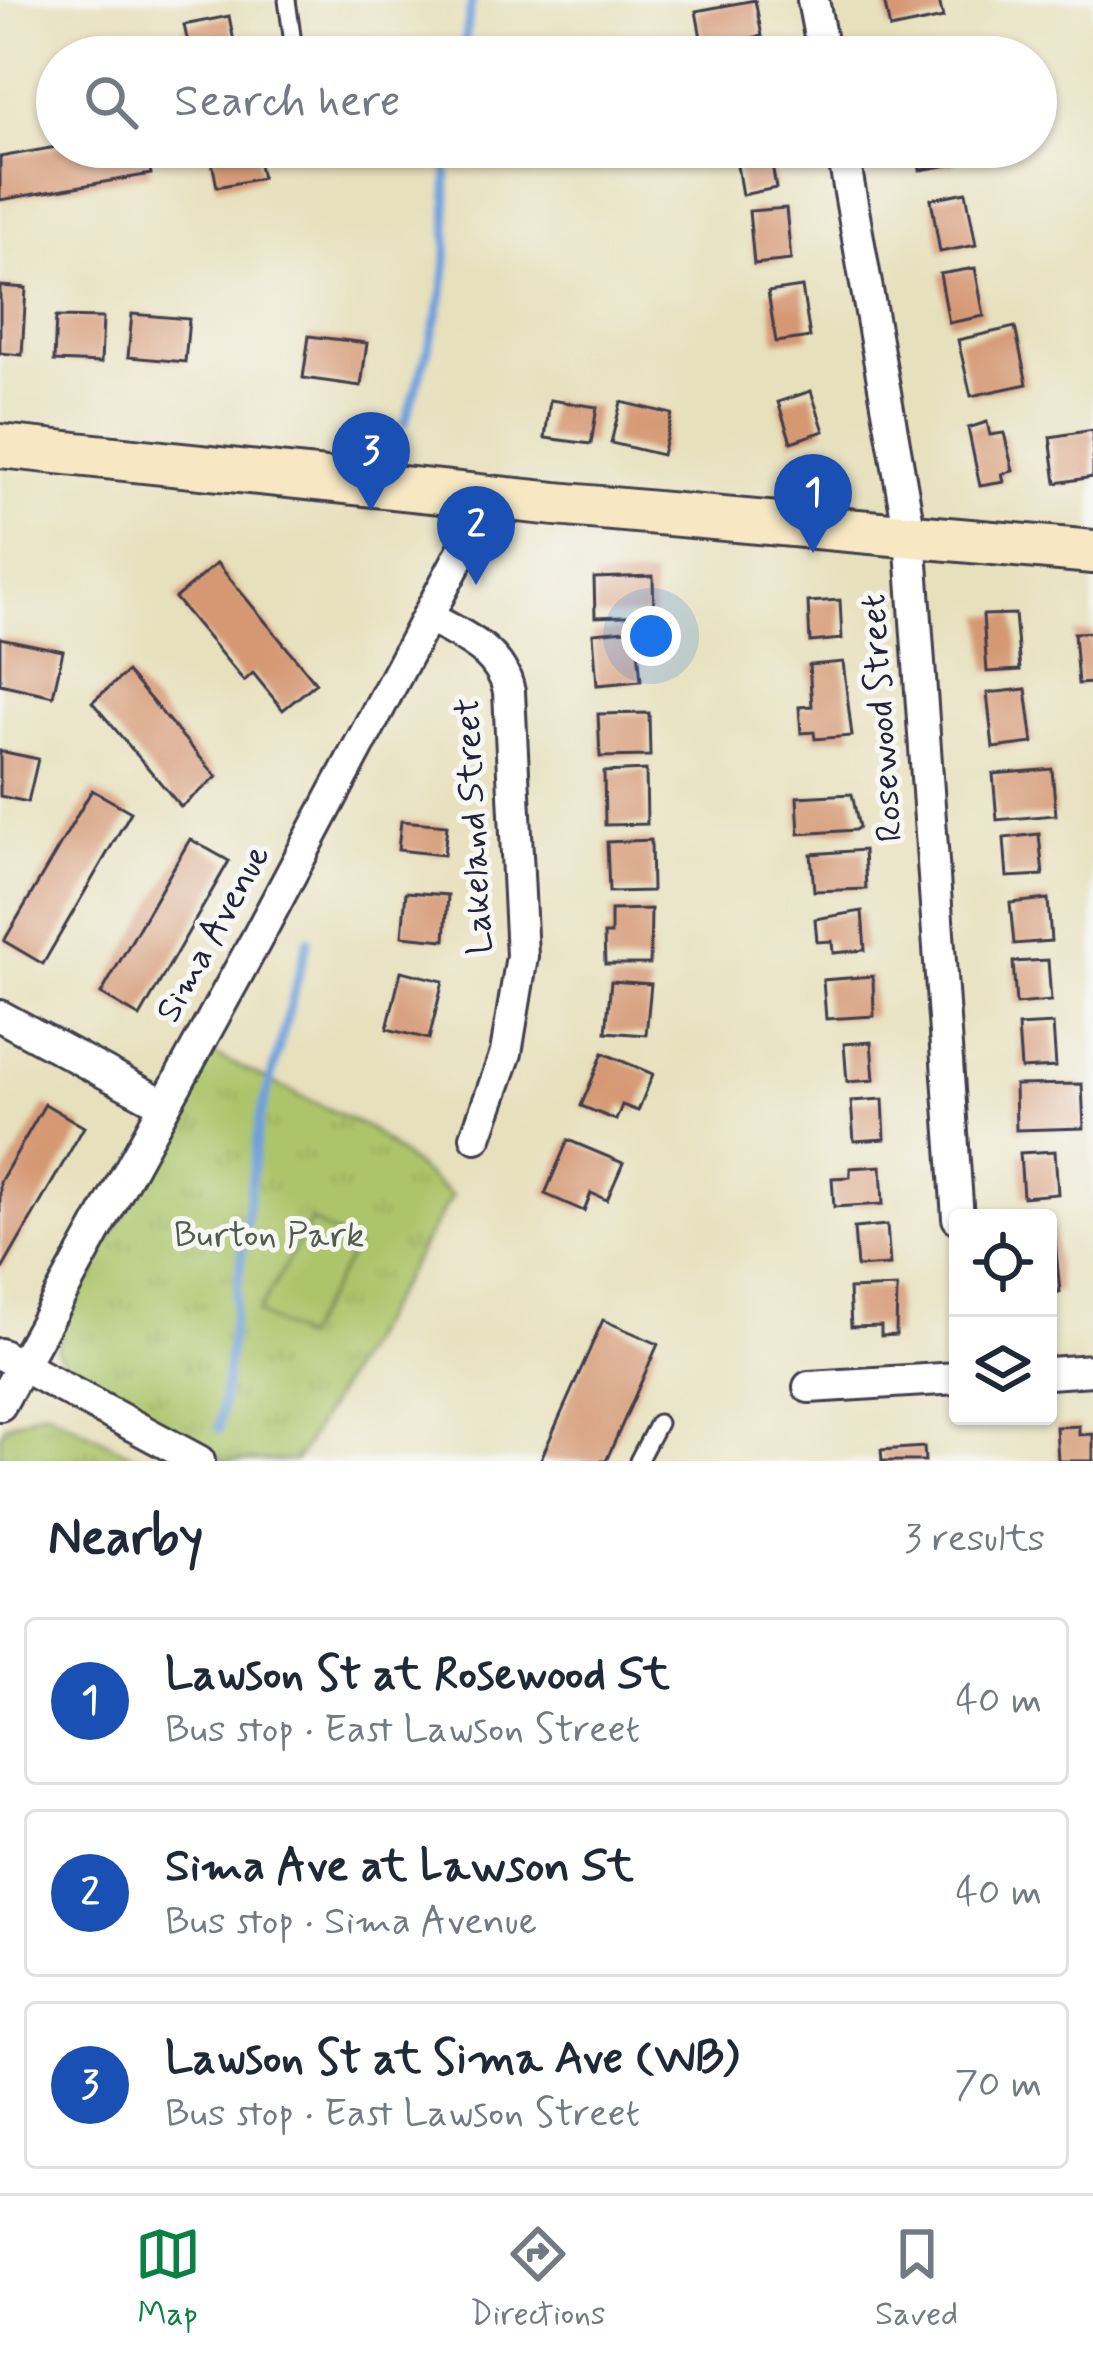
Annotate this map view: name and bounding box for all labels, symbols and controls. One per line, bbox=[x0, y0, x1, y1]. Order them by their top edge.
search box bbox=[36, 36, 1057, 168]
icon: search bbox=[78, 69, 144, 135]
text: Search here bbox=[174, 73, 401, 132]
pin: 3 bbox=[332, 412, 410, 511]
pin: 1 bbox=[774, 454, 852, 553]
pin: 2 bbox=[437, 486, 515, 585]
street label: Rosewood Street bbox=[851, 592, 915, 844]
your location bbox=[621, 606, 681, 666]
street label: Lakeland Street bbox=[445, 697, 505, 955]
street label: Sima Avenue bbox=[146, 837, 282, 1031]
map controls bbox=[949, 1209, 1057, 1425]
button: locate bbox=[949, 1209, 1057, 1317]
park label: Burton Park bbox=[174, 1213, 364, 1260]
button: layers bbox=[949, 1317, 1057, 1425]
text: Nearby bbox=[48, 1506, 203, 1572]
text: 3 results bbox=[904, 1514, 1045, 1565]
text: Lawson St at Rosewood St bbox=[165, 1646, 670, 1705]
text: 1 bbox=[81, 1676, 99, 1727]
text: 40 m bbox=[955, 1676, 1042, 1727]
text: Bus stop · East Lawson Street bbox=[165, 1705, 640, 1756]
text: Sima Ave at Lawson St bbox=[165, 1838, 634, 1897]
text: 2 bbox=[80, 1868, 100, 1919]
text: 40 m bbox=[955, 1868, 1042, 1919]
text: Bus stop · Sima Avenue bbox=[165, 1897, 537, 1948]
text: Lawson St at Sima Ave (WB) bbox=[165, 2030, 739, 2089]
text: 3 bbox=[81, 2060, 99, 2111]
text: 70 m bbox=[954, 2060, 1042, 2111]
text: Bus stop · East Lawson Street bbox=[165, 2089, 640, 2140]
tab: Map bbox=[135, 2221, 201, 2337]
tab: Directions bbox=[470, 2221, 606, 2337]
tab: Saved bbox=[875, 2221, 958, 2337]

